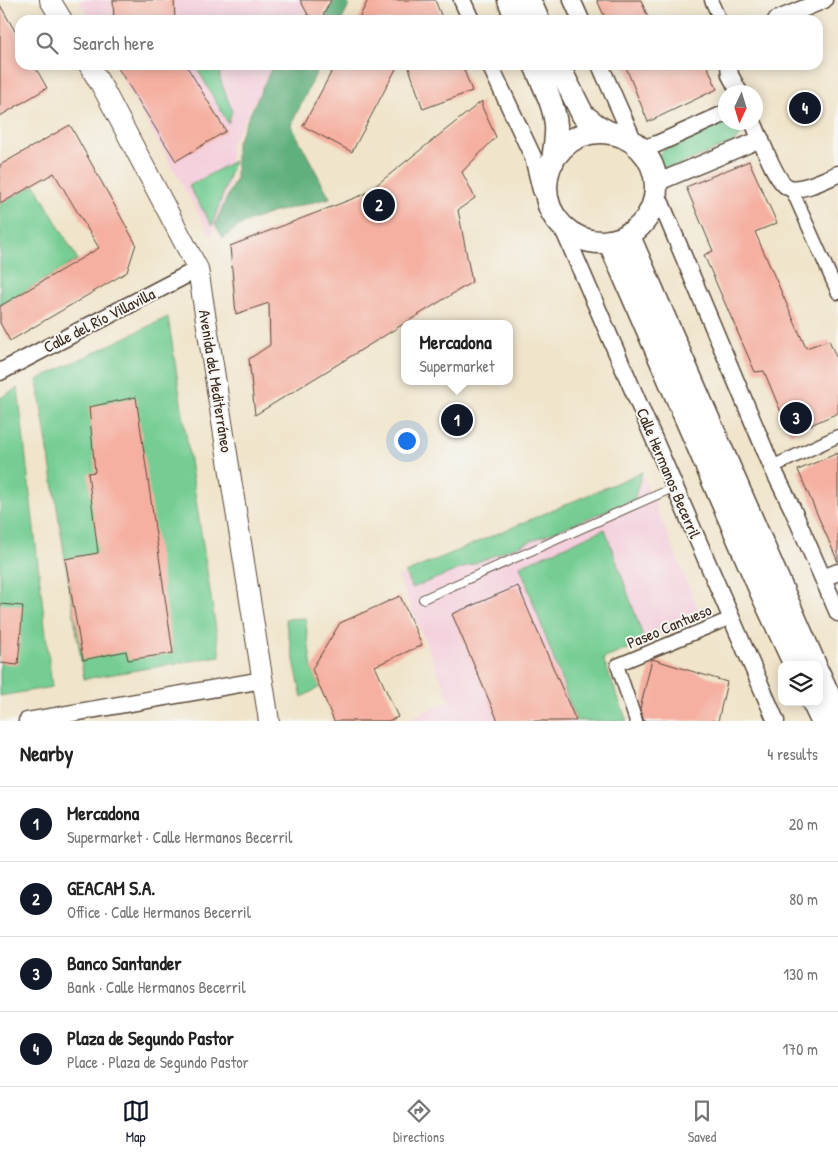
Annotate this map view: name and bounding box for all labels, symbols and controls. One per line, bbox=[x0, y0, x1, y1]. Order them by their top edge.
search box bbox=[15, 15, 823, 70]
icon: search bbox=[33, 29, 61, 57]
text: Search here bbox=[73, 30, 154, 56]
north arrow bbox=[718, 85, 763, 130]
pin: 4 bbox=[789, 89, 821, 127]
pin: 2 bbox=[363, 186, 395, 224]
street label: Calle del Río Villavilla bbox=[39, 282, 159, 358]
street label: Avenida del Mediterráneo bbox=[194, 308, 238, 455]
popup bbox=[401, 320, 513, 385]
text: Mercadona bbox=[420, 329, 492, 355]
text: Supermarket bbox=[420, 355, 494, 377]
pin: 3 bbox=[780, 399, 812, 437]
pin: 1 bbox=[441, 401, 473, 439]
street label: Calle Hermanos Becerril bbox=[632, 404, 707, 542]
your location bbox=[394, 428, 420, 454]
street label: Paseo Cantueso bbox=[623, 598, 715, 654]
map controls bbox=[778, 661, 823, 706]
button: layers bbox=[778, 661, 823, 706]
text: Nearby bbox=[20, 739, 73, 768]
text: 4 results bbox=[767, 743, 818, 765]
text: Mercadona bbox=[67, 800, 139, 826]
text: 1 bbox=[33, 813, 39, 835]
text: 20 m bbox=[789, 813, 818, 835]
text: Supermarket · Calle Hermanos Becerril bbox=[67, 826, 292, 848]
text: GEACAM S.A. bbox=[67, 875, 155, 901]
text: 2 bbox=[32, 888, 40, 910]
text: 80 m bbox=[789, 888, 818, 910]
text: Office · Calle Hermanos Becerril bbox=[67, 901, 251, 923]
text: Banco Santander bbox=[67, 950, 182, 976]
text: 3 bbox=[32, 963, 40, 985]
text: 130 m bbox=[783, 963, 818, 985]
text: Bank · Calle Hermanos Becerril bbox=[67, 976, 246, 998]
text: Plaza de Segundo Pastor bbox=[67, 1025, 234, 1051]
text: 4 bbox=[33, 1038, 39, 1060]
text: 170 m bbox=[783, 1038, 818, 1060]
text: Place · Plaza de Segundo Pastor bbox=[67, 1051, 249, 1073]
tab: Map bbox=[122, 1097, 150, 1146]
tab: Directions bbox=[393, 1097, 444, 1146]
tab: Saved bbox=[688, 1097, 716, 1146]

